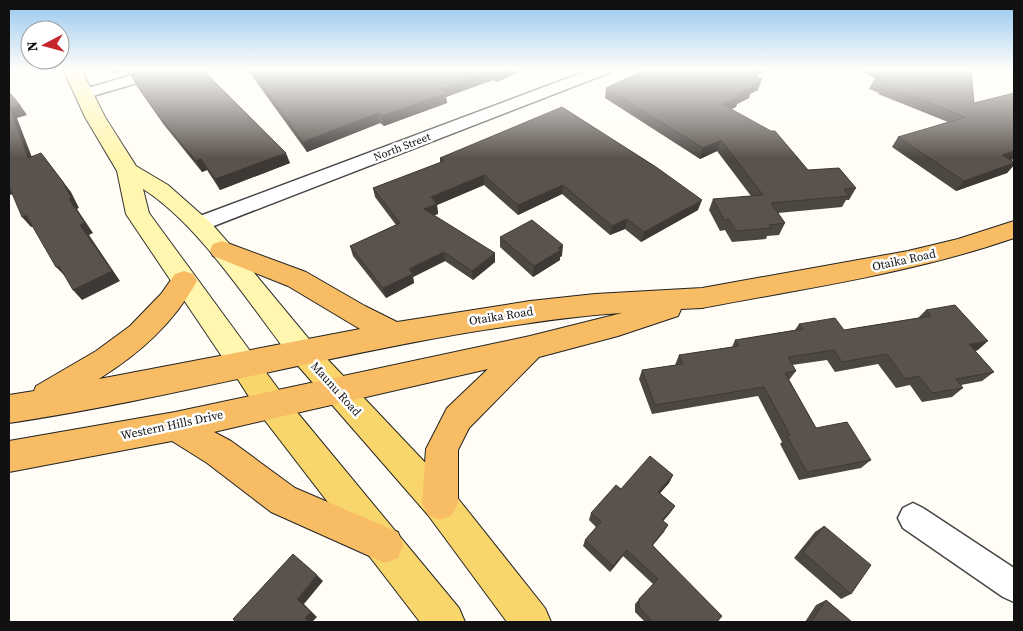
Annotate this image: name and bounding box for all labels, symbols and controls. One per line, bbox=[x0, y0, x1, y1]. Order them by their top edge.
north arrow bbox=[20, 20, 70, 70]
text: N bbox=[22, 40, 43, 52]
street label: North Street bbox=[371, 129, 433, 165]
street label: Otaika Road bbox=[871, 245, 938, 275]
street label: Otaika Road bbox=[468, 303, 534, 329]
street label: Maunu Road bbox=[307, 358, 365, 420]
street label: Western Hills Drive bbox=[119, 406, 225, 444]

